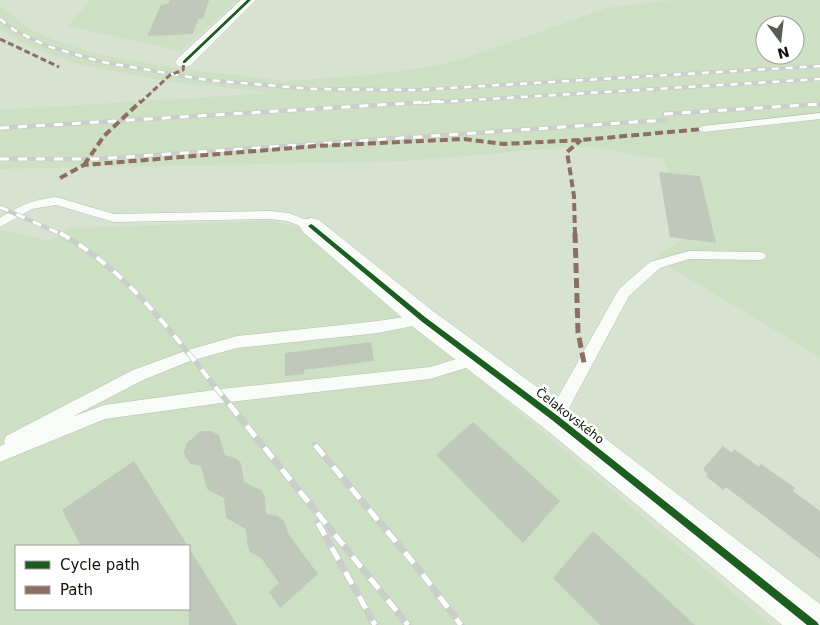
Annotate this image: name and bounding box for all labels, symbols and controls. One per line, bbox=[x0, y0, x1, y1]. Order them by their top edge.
north arrow bbox=[755, 15, 805, 65]
text: N bbox=[776, 43, 791, 62]
street label: Čelakovského bbox=[533, 384, 607, 447]
legend bbox=[15, 545, 190, 610]
text: Cycle path bbox=[60, 556, 140, 574]
text: Path bbox=[60, 581, 93, 599]

